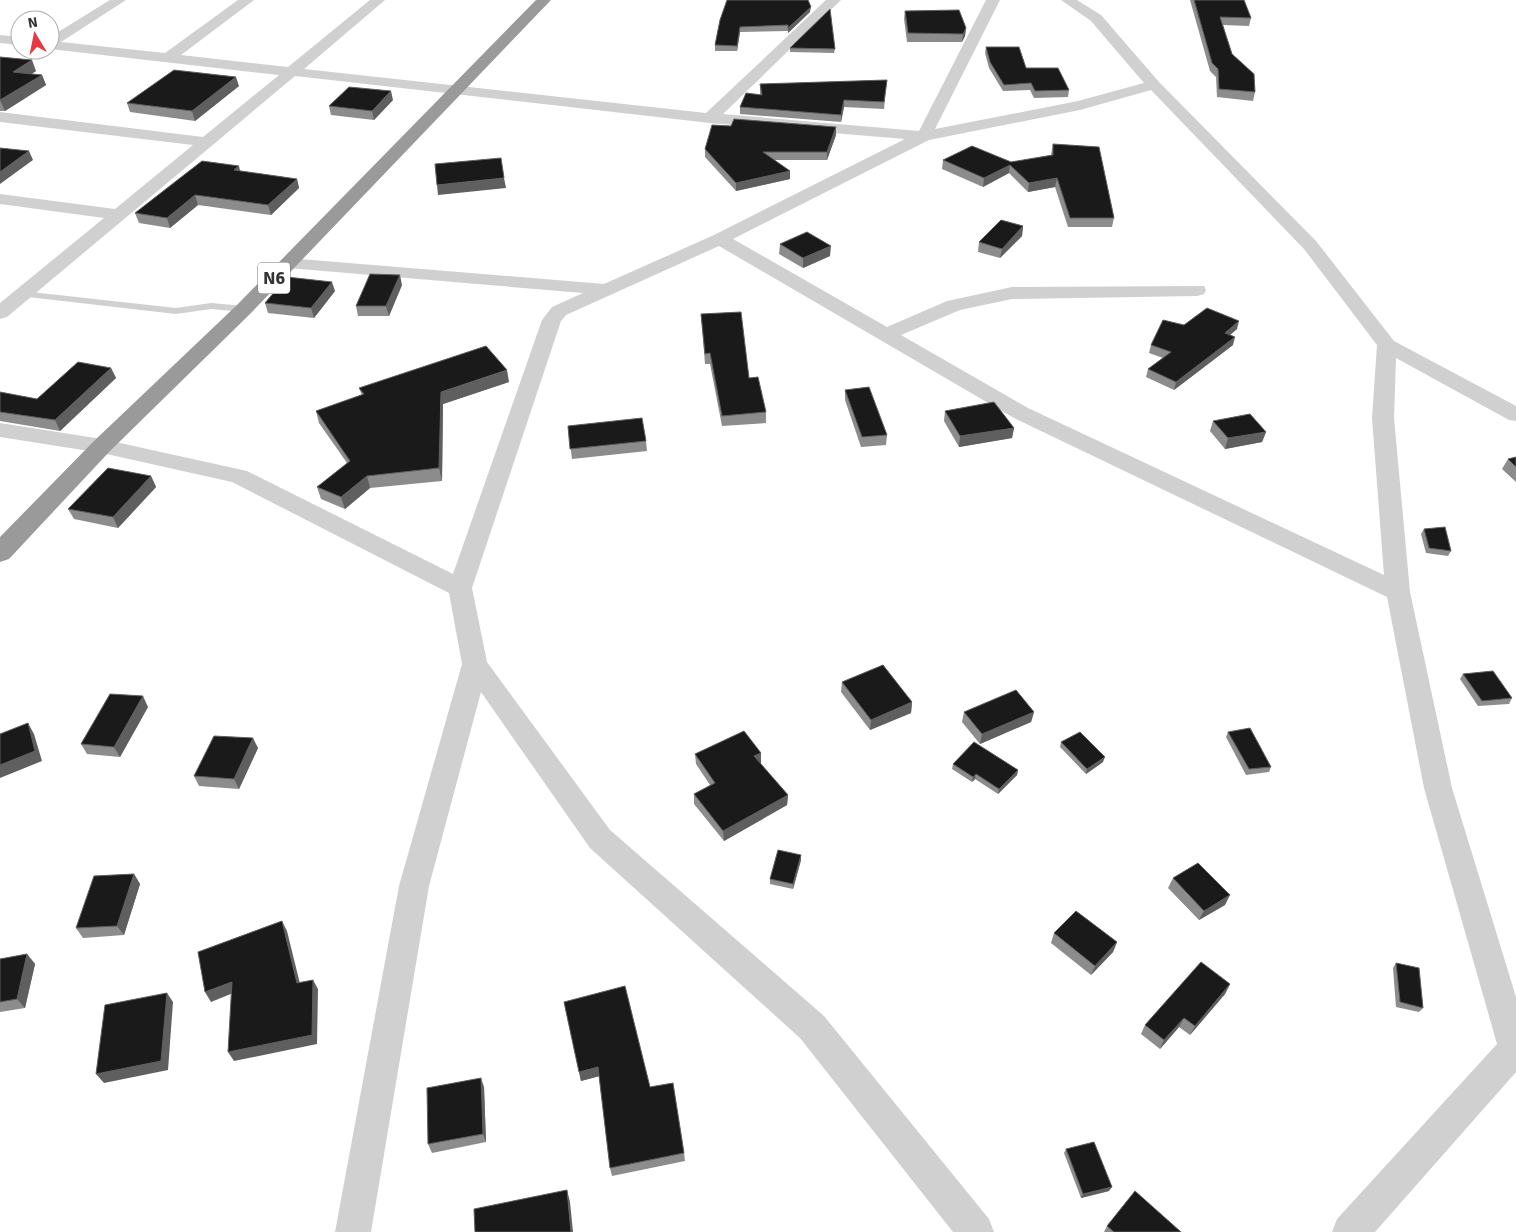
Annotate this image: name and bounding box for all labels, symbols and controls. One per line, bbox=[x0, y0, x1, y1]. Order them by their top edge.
north arrow bbox=[10, 10, 60, 60]
text: N bbox=[27, 13, 39, 32]
road number: N6 bbox=[258, 262, 290, 294]

